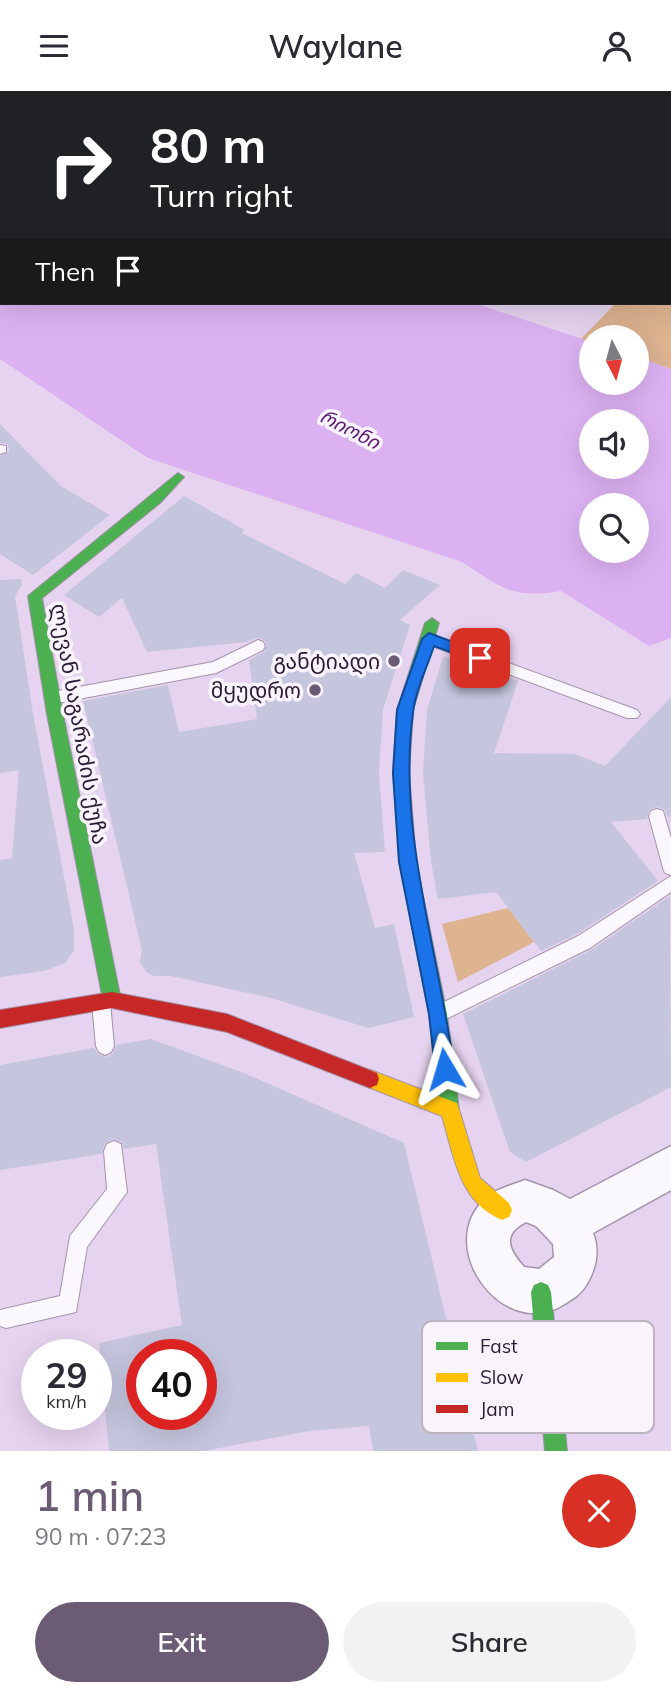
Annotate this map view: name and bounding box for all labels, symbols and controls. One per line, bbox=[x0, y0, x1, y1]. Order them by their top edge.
text: Waylane bbox=[268, 26, 403, 66]
icon: menu bbox=[35, 27, 73, 65]
icon: person bbox=[598, 27, 636, 65]
text: 80 m bbox=[150, 114, 266, 175]
icon: right bbox=[35, 119, 126, 210]
text: Turn right bbox=[150, 175, 293, 215]
icon: arrive bbox=[109, 252, 147, 290]
text: Then bbox=[35, 255, 95, 288]
north arrow bbox=[579, 325, 649, 395]
map controls bbox=[579, 325, 649, 563]
water label: რიონი bbox=[316, 404, 385, 455]
button: sound bbox=[579, 409, 649, 479]
button: search bbox=[579, 493, 649, 563]
street label: ლევან საგარაძის ქუჩა bbox=[45, 601, 114, 847]
pin bbox=[450, 628, 510, 688]
icon: arrive bbox=[461, 639, 499, 677]
place label: განტიადი bbox=[273, 648, 380, 675]
marker: განტიადი bbox=[386, 653, 402, 669]
place label: მყუდრო bbox=[211, 677, 301, 704]
marker: მყუდრო bbox=[307, 682, 323, 698]
position arrow bbox=[408, 1032, 482, 1106]
legend bbox=[422, 1321, 654, 1433]
text: Fast bbox=[480, 1334, 518, 1358]
speed limit sign: 40 bbox=[126, 1339, 217, 1430]
text: 29 bbox=[45, 1353, 88, 1397]
text: Slow bbox=[480, 1365, 524, 1389]
text: km/h bbox=[46, 1390, 87, 1413]
text: Jam bbox=[480, 1397, 514, 1421]
text: 1 min bbox=[35, 1469, 144, 1522]
button: close bbox=[562, 1474, 636, 1548]
text: 90 m · 07:23 bbox=[35, 1522, 167, 1551]
button: Exit bbox=[35, 1602, 329, 1682]
button: Share bbox=[343, 1602, 636, 1682]

